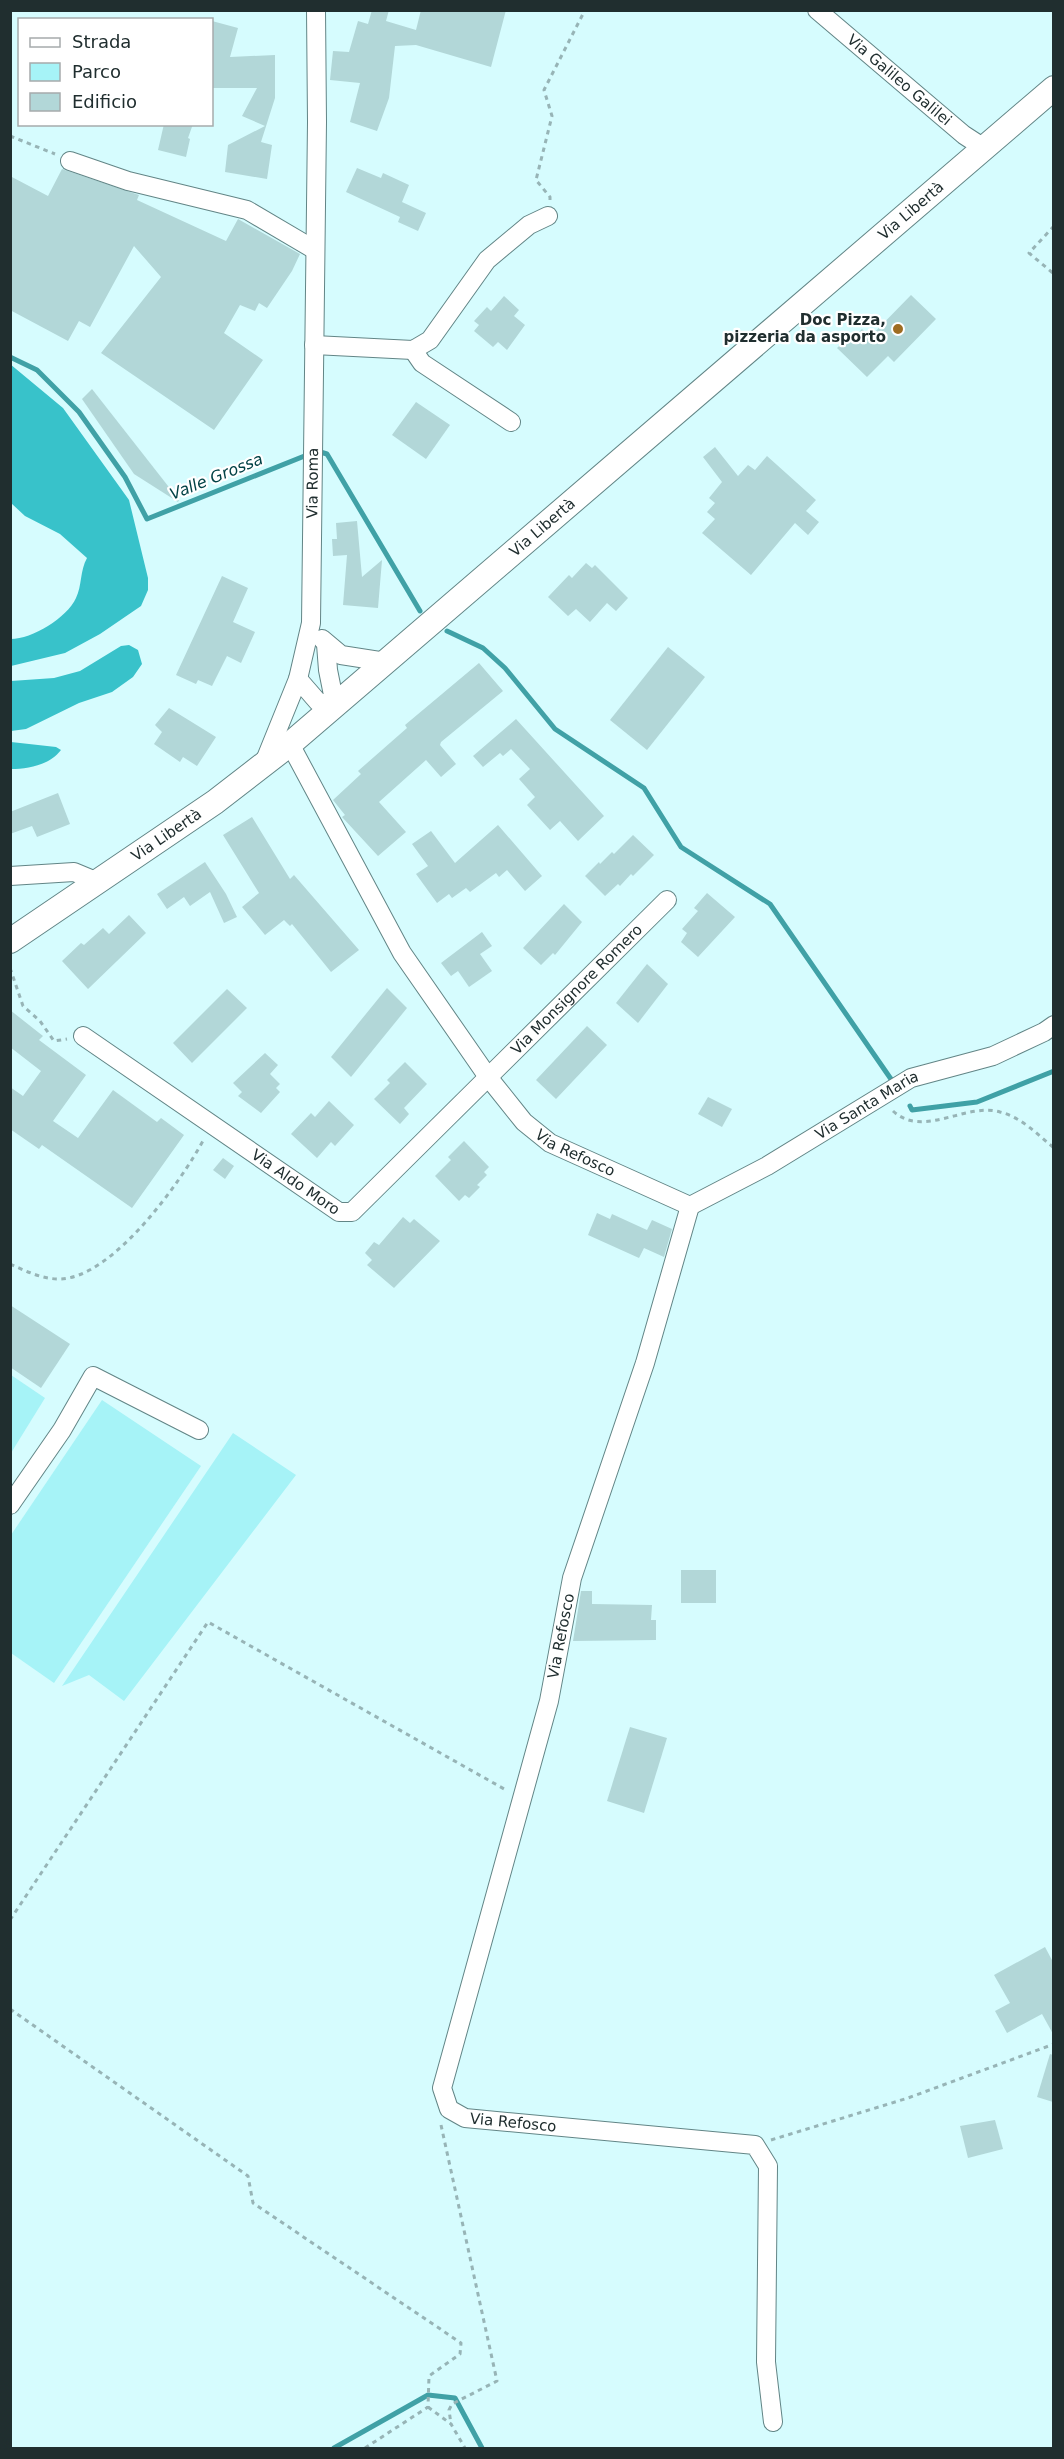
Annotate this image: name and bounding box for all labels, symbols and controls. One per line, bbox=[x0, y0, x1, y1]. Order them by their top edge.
legend bbox=[18, 18, 213, 126]
text: Strada bbox=[72, 31, 131, 52]
street label: Via Galileo Galilei bbox=[843, 31, 955, 129]
text: Parco bbox=[72, 61, 121, 82]
text: Edificio bbox=[72, 91, 137, 112]
street label: Via Libertà bbox=[875, 178, 947, 244]
place label: Doc Pizza, pizzeria da asporto bbox=[724, 311, 886, 346]
marker: Doc Pizza, pizzeria da asporto bbox=[891, 322, 905, 336]
street label: Via Roma bbox=[303, 448, 322, 519]
water label: Valle Grossa bbox=[167, 449, 266, 504]
street label: Via Libertà bbox=[506, 494, 579, 560]
street label: Via Libertà bbox=[128, 805, 205, 865]
street label: Via Monsignore Romero bbox=[507, 920, 646, 1058]
street label: Via Santa Maria bbox=[812, 1067, 921, 1143]
street label: Via Refosco bbox=[532, 1126, 618, 1180]
street label: Via Aldo Moro bbox=[248, 1146, 343, 1219]
street label: Via Refosco bbox=[544, 1592, 578, 1680]
street label: Via Refosco bbox=[469, 2110, 557, 2135]

